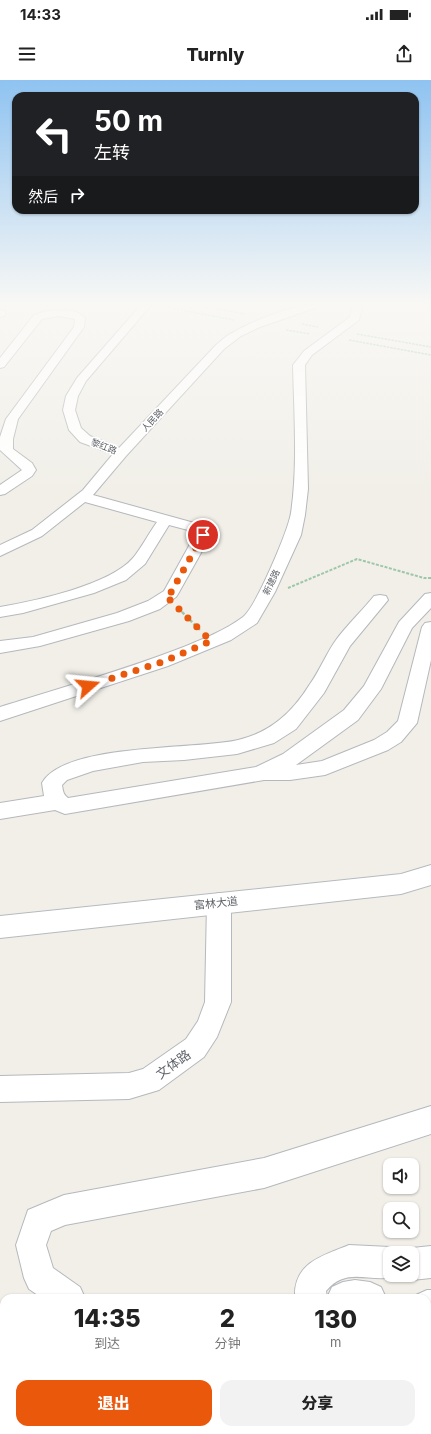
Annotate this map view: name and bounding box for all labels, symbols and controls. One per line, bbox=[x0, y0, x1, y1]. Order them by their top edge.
text: 14:33 bbox=[20, 5, 61, 24]
icon: menu bbox=[16, 43, 38, 65]
icon: share bbox=[393, 43, 415, 65]
text: Turnly bbox=[187, 44, 244, 65]
text: 50 m bbox=[94, 104, 163, 138]
icon: left bbox=[28, 108, 80, 160]
text: 左转 bbox=[94, 142, 130, 163]
icon: right bbox=[66, 184, 88, 206]
text: 然后 bbox=[28, 187, 58, 206]
street label: 人民路 bbox=[139, 406, 165, 434]
street label: 黎红路 bbox=[89, 436, 119, 456]
pin bbox=[186, 518, 220, 552]
icon: arrive bbox=[192, 524, 214, 546]
street label: 新建路 bbox=[260, 567, 282, 597]
position arrow bbox=[67, 665, 109, 707]
street label: 富林大道 bbox=[193, 894, 239, 912]
street label: 文体路 bbox=[153, 1046, 193, 1082]
map controls bbox=[383, 1158, 419, 1282]
button: sound bbox=[383, 1158, 419, 1194]
button: search bbox=[383, 1202, 419, 1238]
button: layers bbox=[383, 1246, 419, 1282]
text: 14:35 bbox=[74, 1304, 141, 1333]
text: 2 bbox=[220, 1304, 235, 1333]
text: 130 bbox=[314, 1305, 357, 1334]
text: m bbox=[330, 1334, 341, 1350]
text: 到达 bbox=[94, 1335, 120, 1351]
text: 分钟 bbox=[214, 1335, 241, 1351]
button: 退出 bbox=[16, 1380, 212, 1426]
button: 分享 bbox=[220, 1380, 415, 1426]

